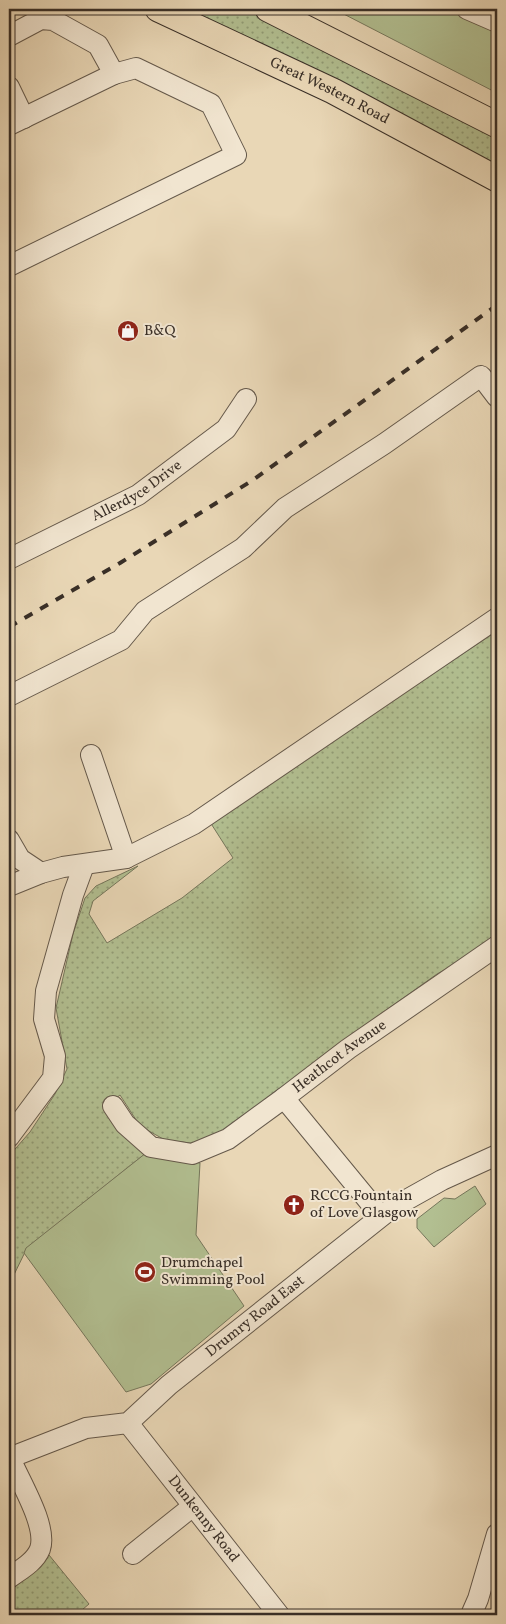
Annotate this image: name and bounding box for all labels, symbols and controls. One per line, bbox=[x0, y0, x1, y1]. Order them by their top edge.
street label: Great Western Road bbox=[266, 52, 393, 130]
shop icon: B&Q bbox=[116, 319, 140, 343]
place label: B&Q bbox=[144, 321, 176, 342]
street label: Allerdyce Drive bbox=[88, 455, 186, 527]
street label: Heathcot Avenue bbox=[288, 1015, 391, 1098]
place label: RCCG Fountain of Love Glasgow bbox=[310, 1186, 419, 1224]
church icon: RCCG Fountain of Love Glasgow bbox=[282, 1193, 306, 1217]
place label: Drumchapel Swimming Pool bbox=[161, 1253, 265, 1291]
sports icon: Drumchapel Swimming Pool bbox=[133, 1260, 157, 1284]
street label: Drumry Road East bbox=[201, 1271, 309, 1362]
street label: Dunkenny Road bbox=[163, 1471, 244, 1567]

